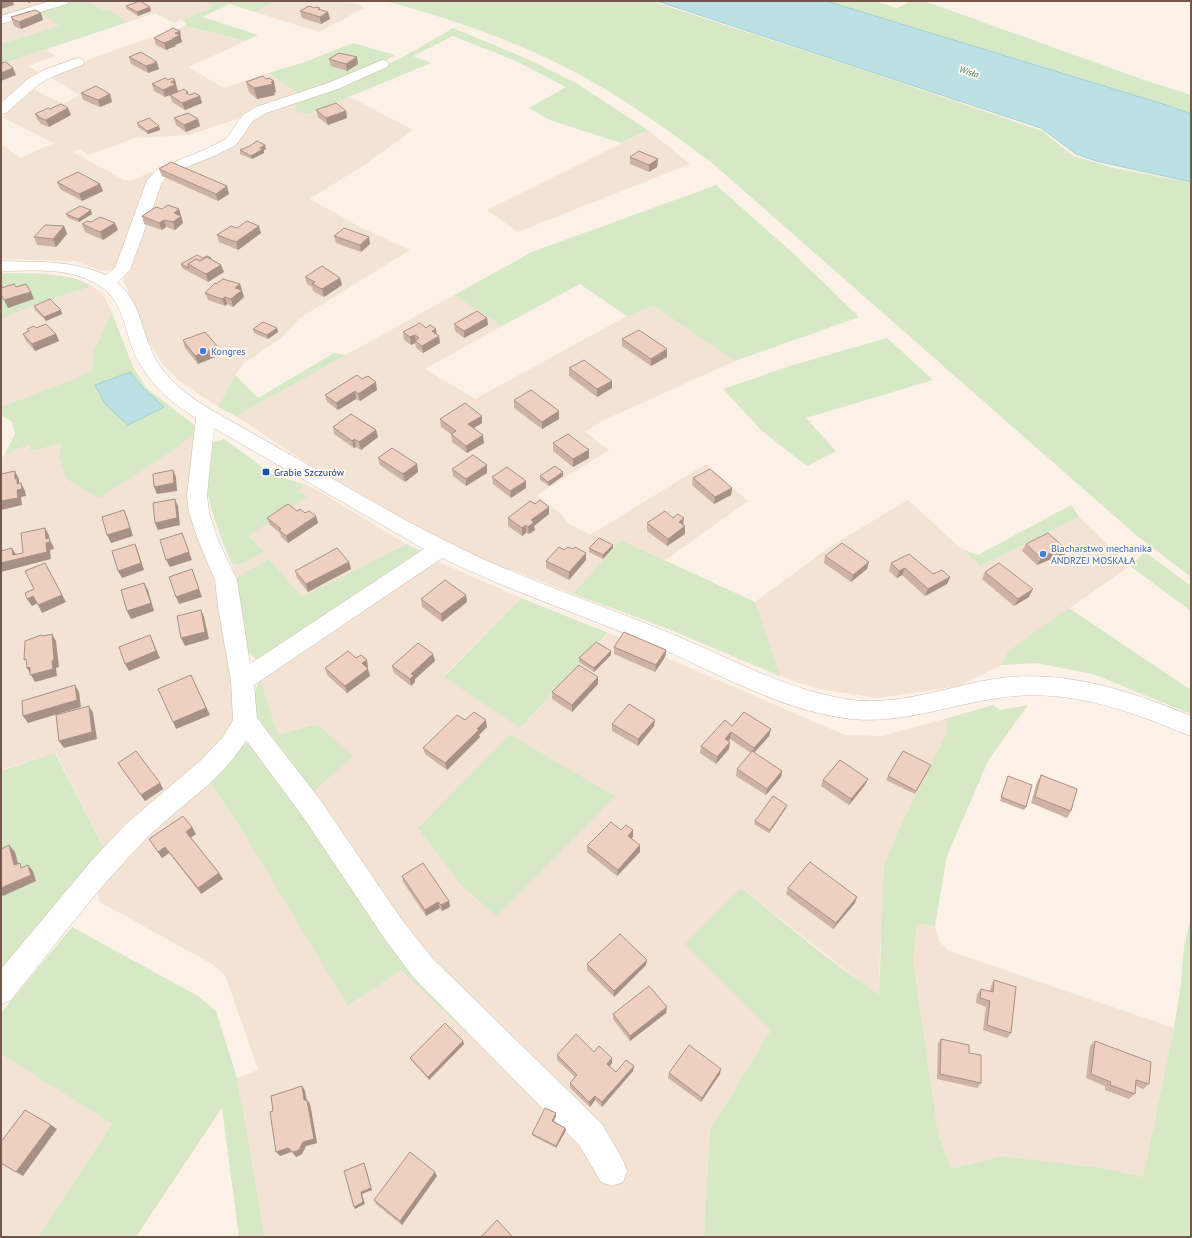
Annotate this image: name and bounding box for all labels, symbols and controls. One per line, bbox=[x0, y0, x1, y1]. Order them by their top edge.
water label: Wisła bbox=[958, 63, 981, 80]
place label: Kongres bbox=[211, 345, 246, 358]
marker: Kongres bbox=[198, 346, 208, 356]
place label: Grabie Szczurów bbox=[274, 466, 345, 479]
marker: Grabie Szczurów bbox=[261, 467, 271, 477]
place label: Blacharstwo mechanika ANDRZEJ MOSKAŁA bbox=[1051, 542, 1152, 567]
marker: Blacharstwo mechanika ANDRZEJ MOSKAŁA bbox=[1038, 549, 1048, 559]

